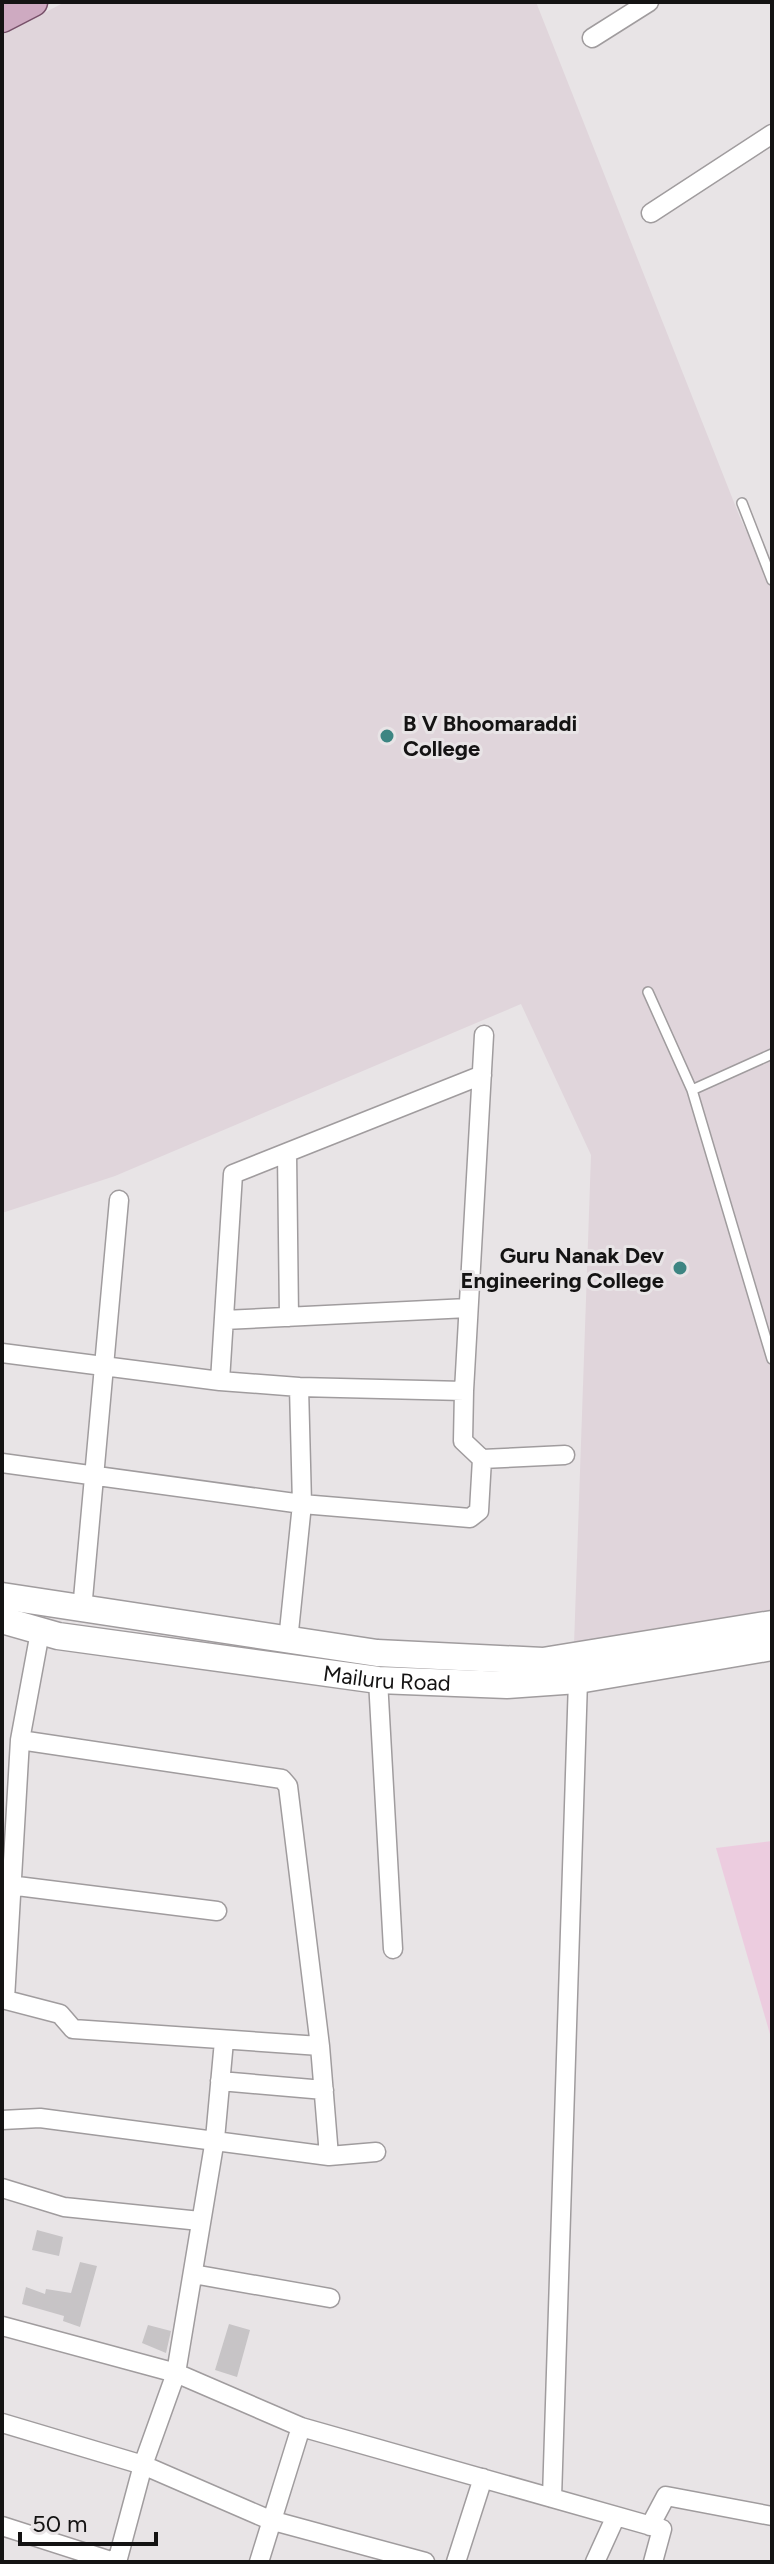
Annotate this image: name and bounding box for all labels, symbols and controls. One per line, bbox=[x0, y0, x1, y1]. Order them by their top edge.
place label: B V Bhoomaraddi College bbox=[403, 710, 577, 762]
marker: B V Bhoomaraddi College bbox=[378, 727, 396, 745]
place label: Guru Nanak Dev Engineering College bbox=[460, 1242, 665, 1294]
marker: Guru Nanak Dev Engineering College bbox=[671, 1259, 689, 1277]
street label: Mailuru Road bbox=[321, 1660, 451, 1697]
scale bar bbox=[20, 2496, 156, 2546]
text: 50 m bbox=[32, 2509, 88, 2538]

